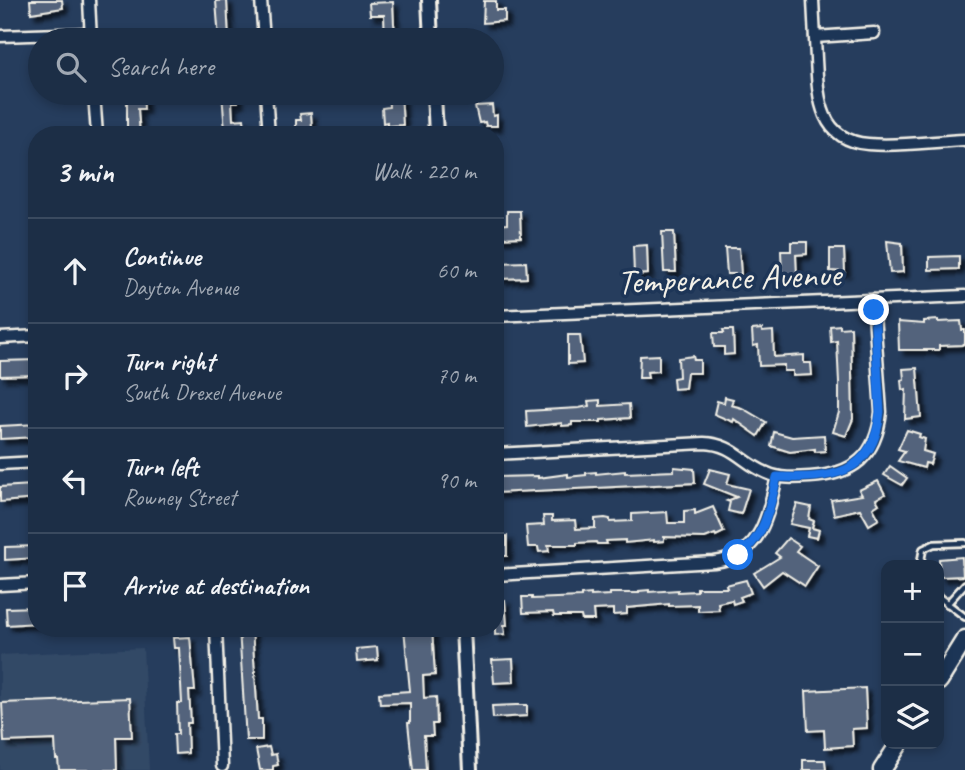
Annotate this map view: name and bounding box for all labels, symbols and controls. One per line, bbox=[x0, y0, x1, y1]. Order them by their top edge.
search box bbox=[28, 28, 504, 105]
icon: search bbox=[52, 48, 90, 86]
text: Search here bbox=[108, 50, 214, 83]
text: 3 min bbox=[56, 153, 113, 191]
text: Walk · 220 m bbox=[372, 157, 476, 186]
text: Continue bbox=[123, 240, 201, 273]
icon: ahead bbox=[56, 252, 94, 290]
street label: Temperance Avenue bbox=[616, 252, 844, 304]
text: 60 m bbox=[437, 256, 476, 285]
text: Dayton Avenue bbox=[123, 273, 238, 302]
route end bbox=[858, 294, 889, 325]
text: Turn right bbox=[123, 345, 214, 378]
icon: right bbox=[56, 357, 94, 395]
text: 70 m bbox=[437, 361, 476, 390]
text: South Drexel Avenue bbox=[123, 378, 281, 407]
text: Turn left bbox=[123, 450, 198, 483]
icon: left bbox=[56, 462, 94, 500]
text: 90 m bbox=[437, 466, 476, 495]
text: Rowney Street bbox=[123, 483, 236, 512]
route start bbox=[722, 539, 753, 570]
map controls bbox=[881, 560, 944, 749]
button: + bbox=[881, 560, 944, 623]
icon: arrive bbox=[56, 567, 94, 605]
text: Arrive at destination bbox=[123, 569, 309, 602]
button: − bbox=[881, 623, 944, 686]
button: layers bbox=[881, 686, 944, 749]

